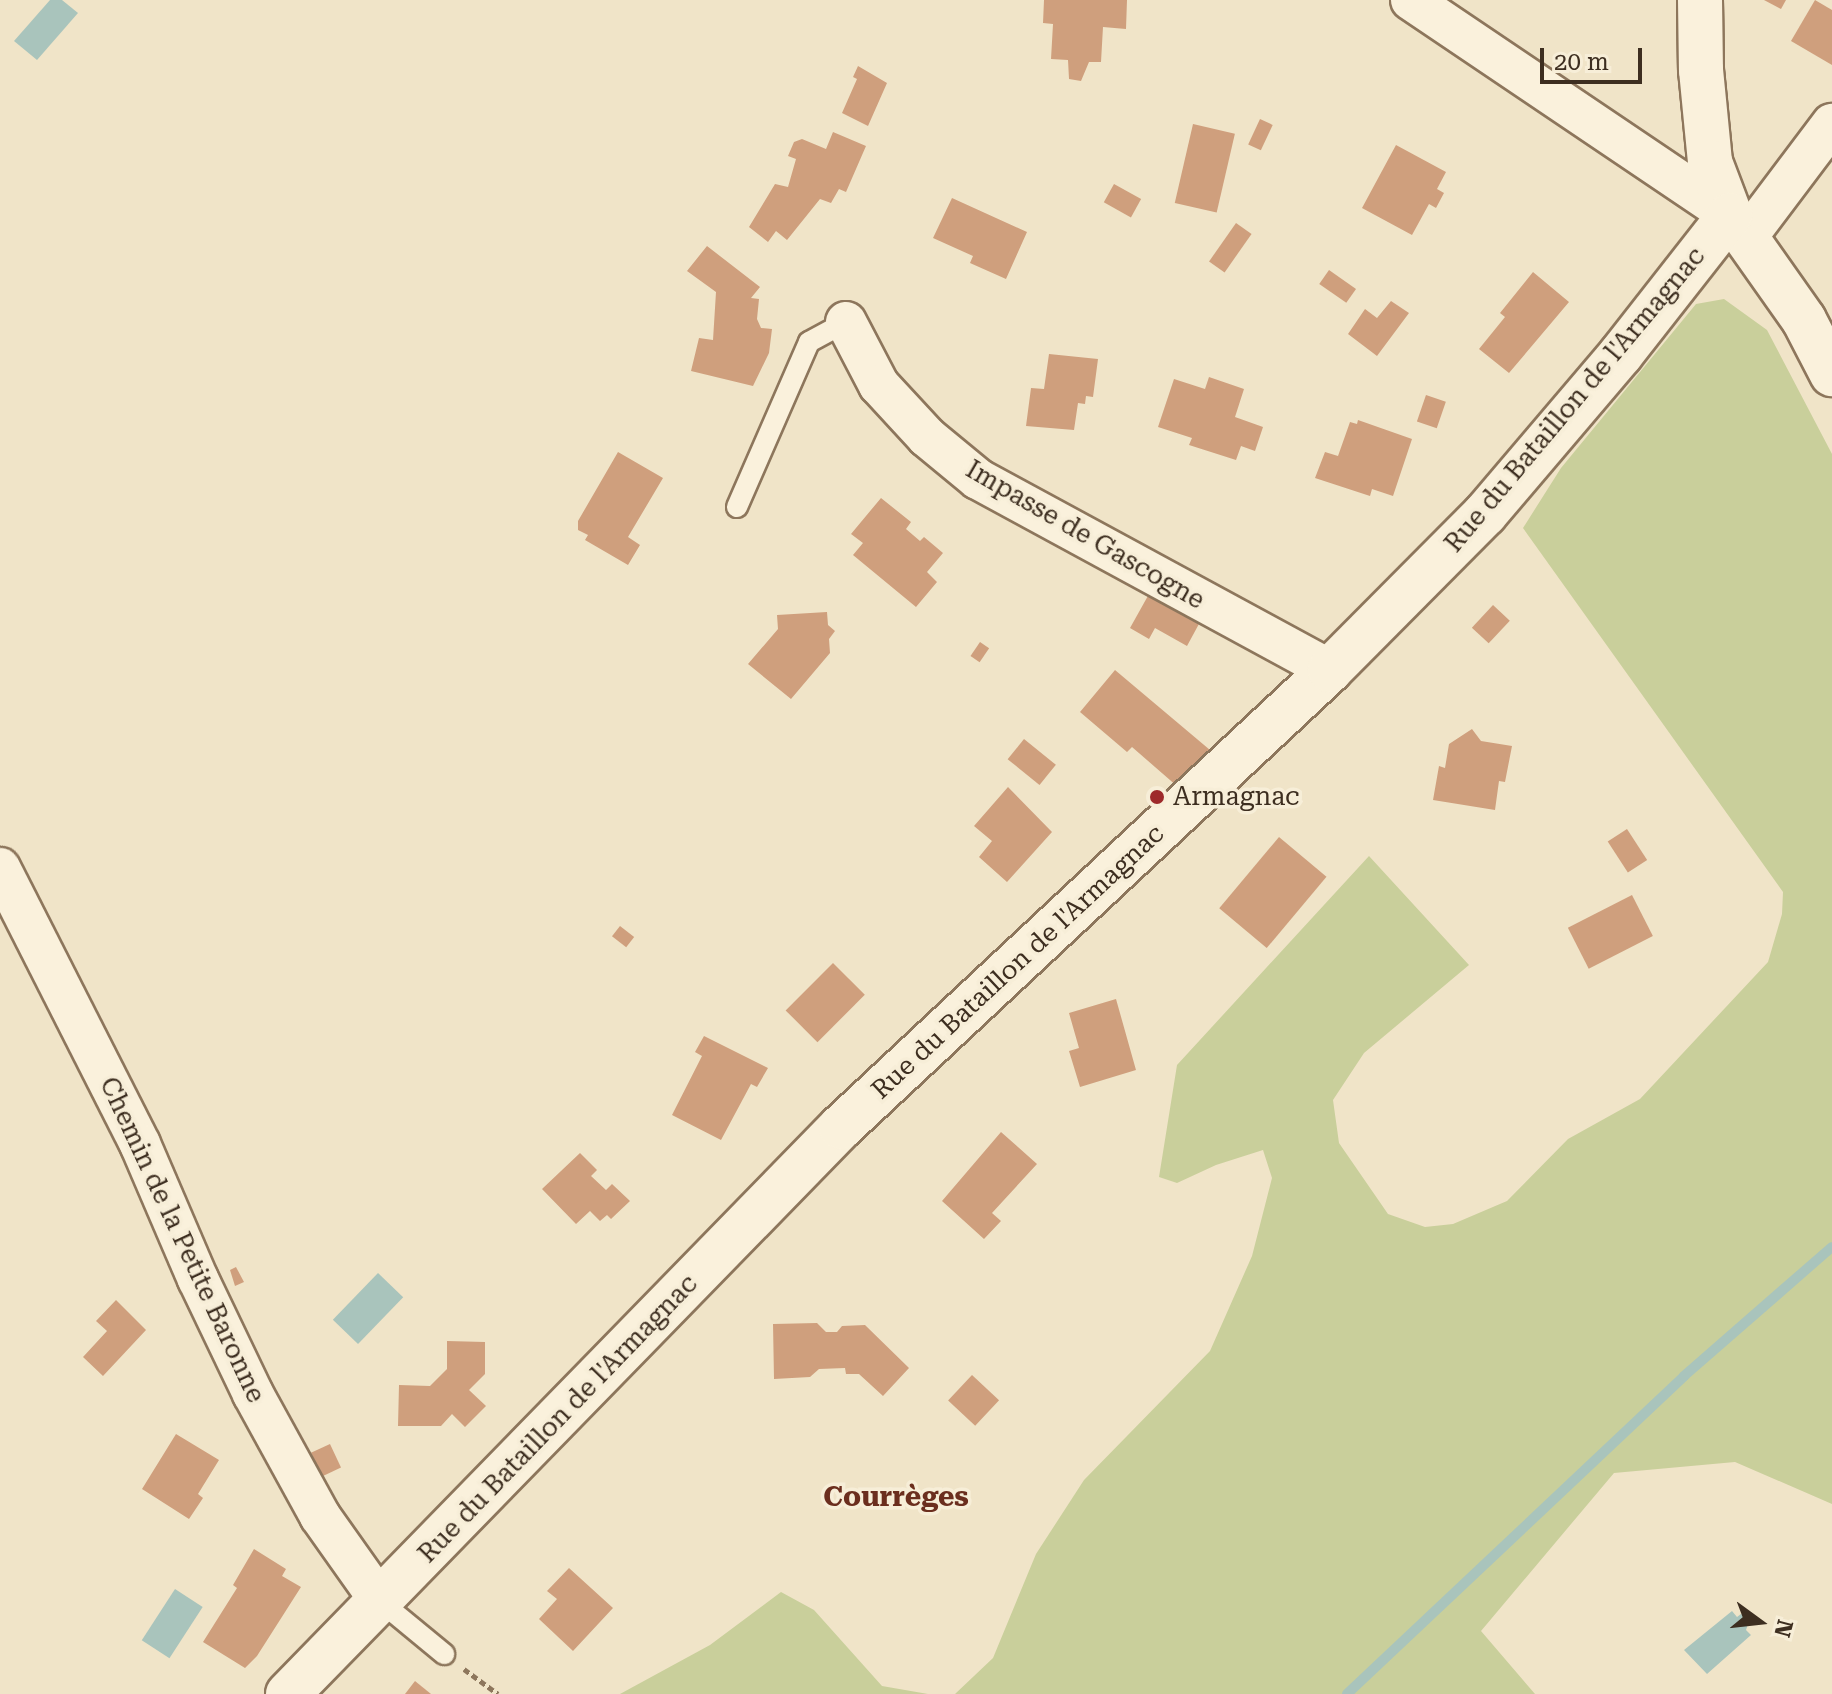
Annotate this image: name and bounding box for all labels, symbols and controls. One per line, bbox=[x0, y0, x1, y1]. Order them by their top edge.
scale bar bbox=[1544, 32, 1646, 82]
text: 20 m bbox=[1554, 48, 1609, 76]
street label: Rue du Bataillon de l'Armagnac bbox=[1438, 241, 1712, 559]
street label: Impasse de Gascogne bbox=[960, 454, 1210, 616]
place label: Armagnac bbox=[1173, 781, 1300, 813]
marker: Armagnac bbox=[1148, 788, 1166, 806]
street label: Rue du Bataillon de l'Armagnac bbox=[865, 818, 1171, 1106]
street label: Chemin de la Petite Baronne bbox=[93, 1072, 271, 1408]
street label: Rue du Bataillon de l'Armagnac bbox=[412, 1269, 704, 1569]
district label: Courrèges bbox=[823, 1480, 969, 1514]
north arrow bbox=[1720, 1582, 1800, 1662]
text: N bbox=[1769, 1617, 1798, 1640]

